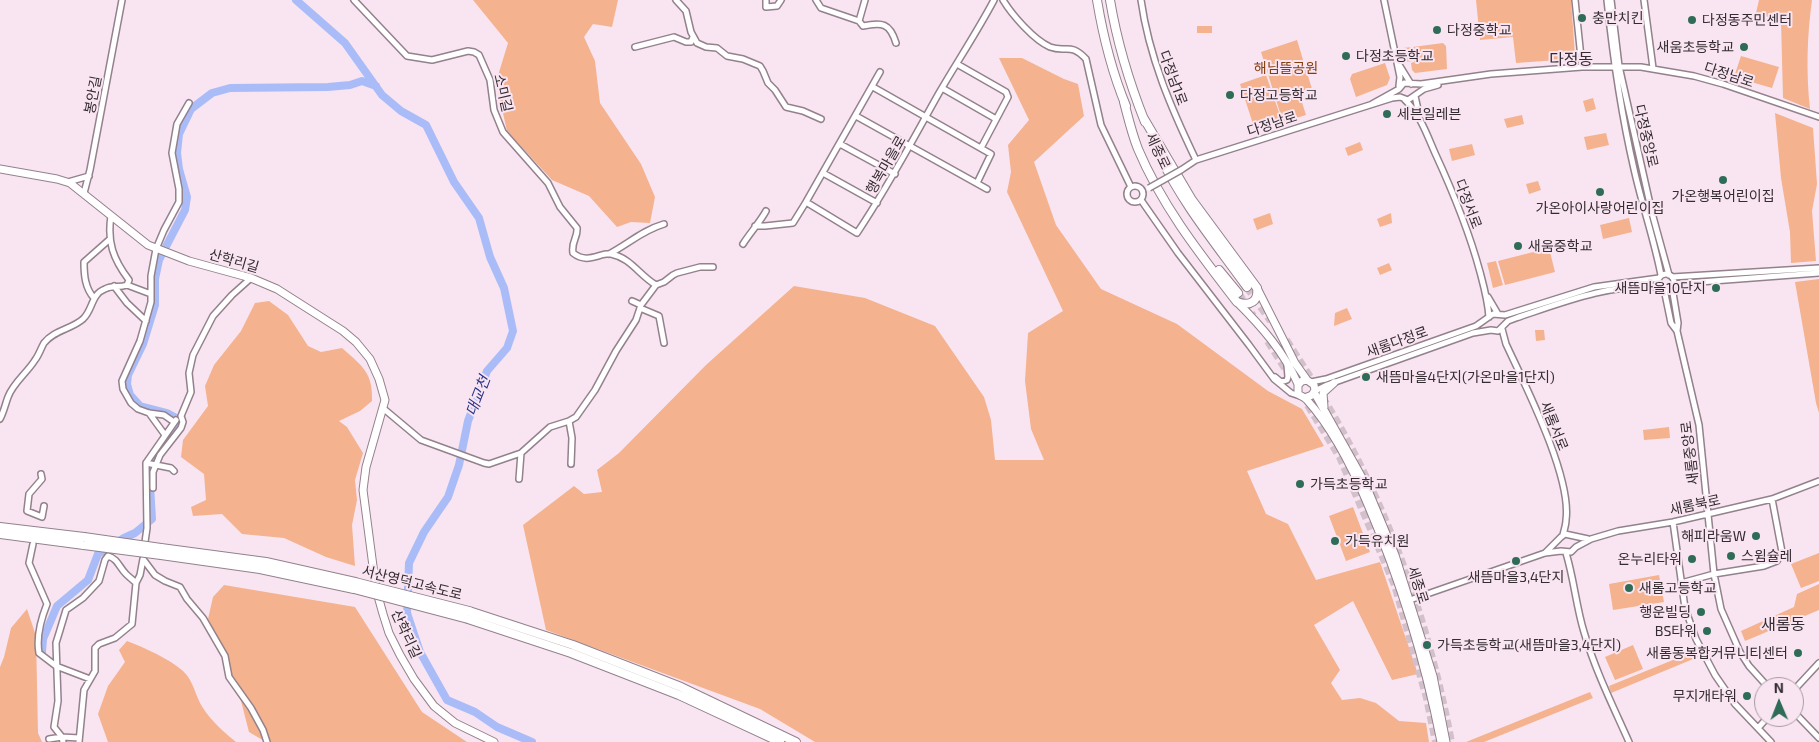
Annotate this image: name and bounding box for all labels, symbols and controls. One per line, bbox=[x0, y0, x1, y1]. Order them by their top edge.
place label: 충만치킨 bbox=[1592, 10, 1644, 26]
marker: 충만치킨 bbox=[1576, 12, 1588, 24]
place label: 다정동주민센터 bbox=[1702, 12, 1792, 28]
marker: 다정동주민센터 bbox=[1686, 14, 1698, 26]
place label: 다정중학교 bbox=[1447, 22, 1511, 38]
marker: 다정중학교 bbox=[1431, 24, 1443, 36]
place label: 새움초등학교 bbox=[1657, 39, 1734, 55]
marker: 새움초등학교 bbox=[1738, 41, 1750, 53]
street label: 다정남1로 bbox=[1155, 48, 1191, 108]
place label: 다정초등학교 bbox=[1356, 48, 1433, 64]
marker: 다정초등학교 bbox=[1340, 50, 1352, 62]
district label: 다정동 bbox=[1549, 50, 1593, 70]
street label: 다정남로 bbox=[1702, 59, 1756, 91]
park label: 해님뜰공원 bbox=[1254, 60, 1318, 76]
street label: 소미길 bbox=[490, 72, 516, 114]
street label: 봉안길 bbox=[81, 74, 105, 116]
place label: 다정고등학교 bbox=[1240, 87, 1317, 103]
marker: 다정고등학교 bbox=[1224, 89, 1236, 101]
street label: 다정중앙로 bbox=[1631, 103, 1661, 169]
place label: 세븐일레븐 bbox=[1397, 106, 1461, 122]
street label: 다정남로 bbox=[1245, 108, 1299, 140]
marker: 세븐일레븐 bbox=[1381, 108, 1393, 120]
street label: 세종로 bbox=[1142, 130, 1174, 172]
street label: 행복마을로 bbox=[863, 133, 909, 197]
marker: 가온행복어린이집 bbox=[1717, 174, 1729, 186]
street label: 다정서로 bbox=[1451, 177, 1485, 231]
marker: 가온아이사랑어린이집 bbox=[1594, 186, 1606, 198]
place label: 가온행복어린이집 bbox=[1671, 188, 1775, 204]
place label: 가온아이사랑어린이집 bbox=[1536, 200, 1664, 216]
place label: 새움중학교 bbox=[1528, 238, 1592, 254]
marker: 새움중학교 bbox=[1512, 240, 1524, 252]
street label: 산학리길 bbox=[207, 246, 261, 276]
place label: 새뜸마을10단지 bbox=[1615, 280, 1706, 296]
marker: 새뜸마을10단지 bbox=[1710, 282, 1722, 294]
street label: 새롬다정로 bbox=[1364, 323, 1430, 361]
place label: 새뜸마을4단지(가온마을1단지) bbox=[1376, 369, 1555, 385]
marker: 새뜸마을4단지(가온마을1단지) bbox=[1360, 371, 1372, 383]
water label: 대교천 bbox=[462, 373, 494, 419]
street label: 새롬서로 bbox=[1537, 399, 1571, 453]
street label: 새롬중앙로 bbox=[1678, 420, 1702, 486]
place label: 가득초등학교 bbox=[1310, 476, 1387, 492]
marker: 가득초등학교 bbox=[1294, 478, 1306, 490]
street label: 새롬북로 bbox=[1668, 491, 1722, 519]
place label: 해피라움W bbox=[1681, 528, 1746, 544]
marker: 해피라움W bbox=[1750, 530, 1762, 542]
place label: 가득유치원 bbox=[1345, 533, 1409, 549]
marker: 가득유치원 bbox=[1329, 535, 1341, 547]
place label: 스윔슐레 bbox=[1741, 548, 1793, 564]
marker: 스윔슐레 bbox=[1725, 550, 1737, 562]
place label: 온누리타워 bbox=[1618, 551, 1682, 567]
marker: 온누리타워 bbox=[1686, 553, 1698, 565]
marker: 새뜸마을3,4단지 bbox=[1510, 555, 1522, 567]
street label: 서산영덕고속도로 bbox=[360, 562, 464, 604]
street label: 세종로 bbox=[1404, 564, 1432, 606]
place label: 새뜸마을3,4단지 bbox=[1468, 569, 1564, 585]
place label: 새롬고등학교 bbox=[1639, 580, 1716, 596]
marker: 새롬고등학교 bbox=[1623, 582, 1635, 594]
place label: 행운빌딩 bbox=[1639, 604, 1691, 620]
marker: 행운빌딩 bbox=[1695, 606, 1707, 618]
street label: 산학리길 bbox=[388, 607, 424, 661]
district label: 새롬동 bbox=[1761, 615, 1805, 635]
place label: BS타워 bbox=[1655, 623, 1697, 639]
marker: BS타워 bbox=[1701, 625, 1713, 637]
place label: 가득초등학교(새뜸마을3,4단지) bbox=[1437, 637, 1621, 653]
marker: 가득초등학교(새뜸마을3,4단지) bbox=[1421, 639, 1433, 651]
place label: 새롬동복합커뮤니티센터 bbox=[1646, 645, 1788, 661]
marker: 새롬동복합커뮤니티센터 bbox=[1792, 647, 1804, 659]
north arrow bbox=[1754, 677, 1804, 727]
text: N bbox=[1774, 679, 1784, 696]
place label: 무지개타워 bbox=[1673, 688, 1737, 704]
marker: 무지개타워 bbox=[1741, 690, 1753, 702]

